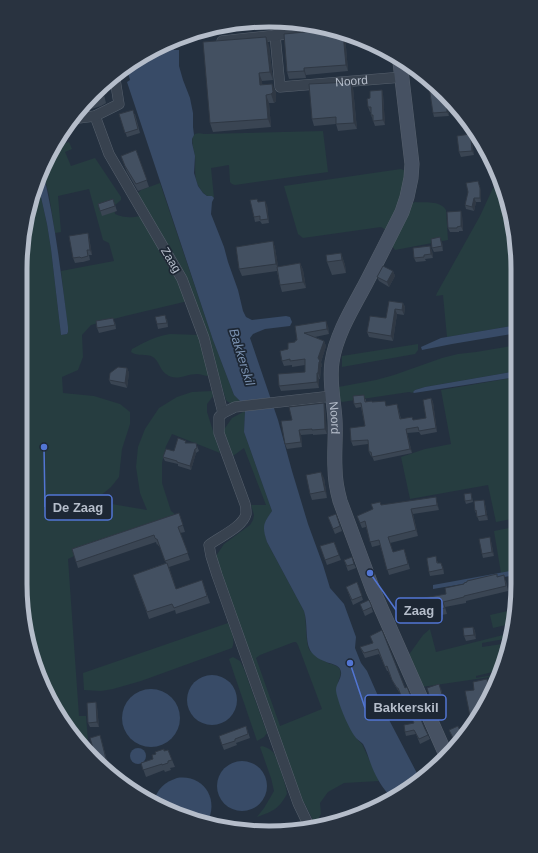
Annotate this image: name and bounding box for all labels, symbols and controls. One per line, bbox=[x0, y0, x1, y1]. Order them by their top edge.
street label: Noord bbox=[335, 73, 368, 89]
street label: Zaag bbox=[158, 245, 184, 275]
water label: Bakkerskil bbox=[226, 326, 258, 389]
street label: Noord bbox=[326, 401, 342, 434]
callout: De Zaag bbox=[45, 495, 112, 520]
text: De Zaag bbox=[53, 500, 103, 515]
callout: Zaag bbox=[396, 598, 442, 623]
text: Zaag bbox=[404, 603, 434, 618]
callout: Bakkerskil bbox=[365, 695, 446, 720]
text: Bakkerskil bbox=[373, 700, 439, 715]

